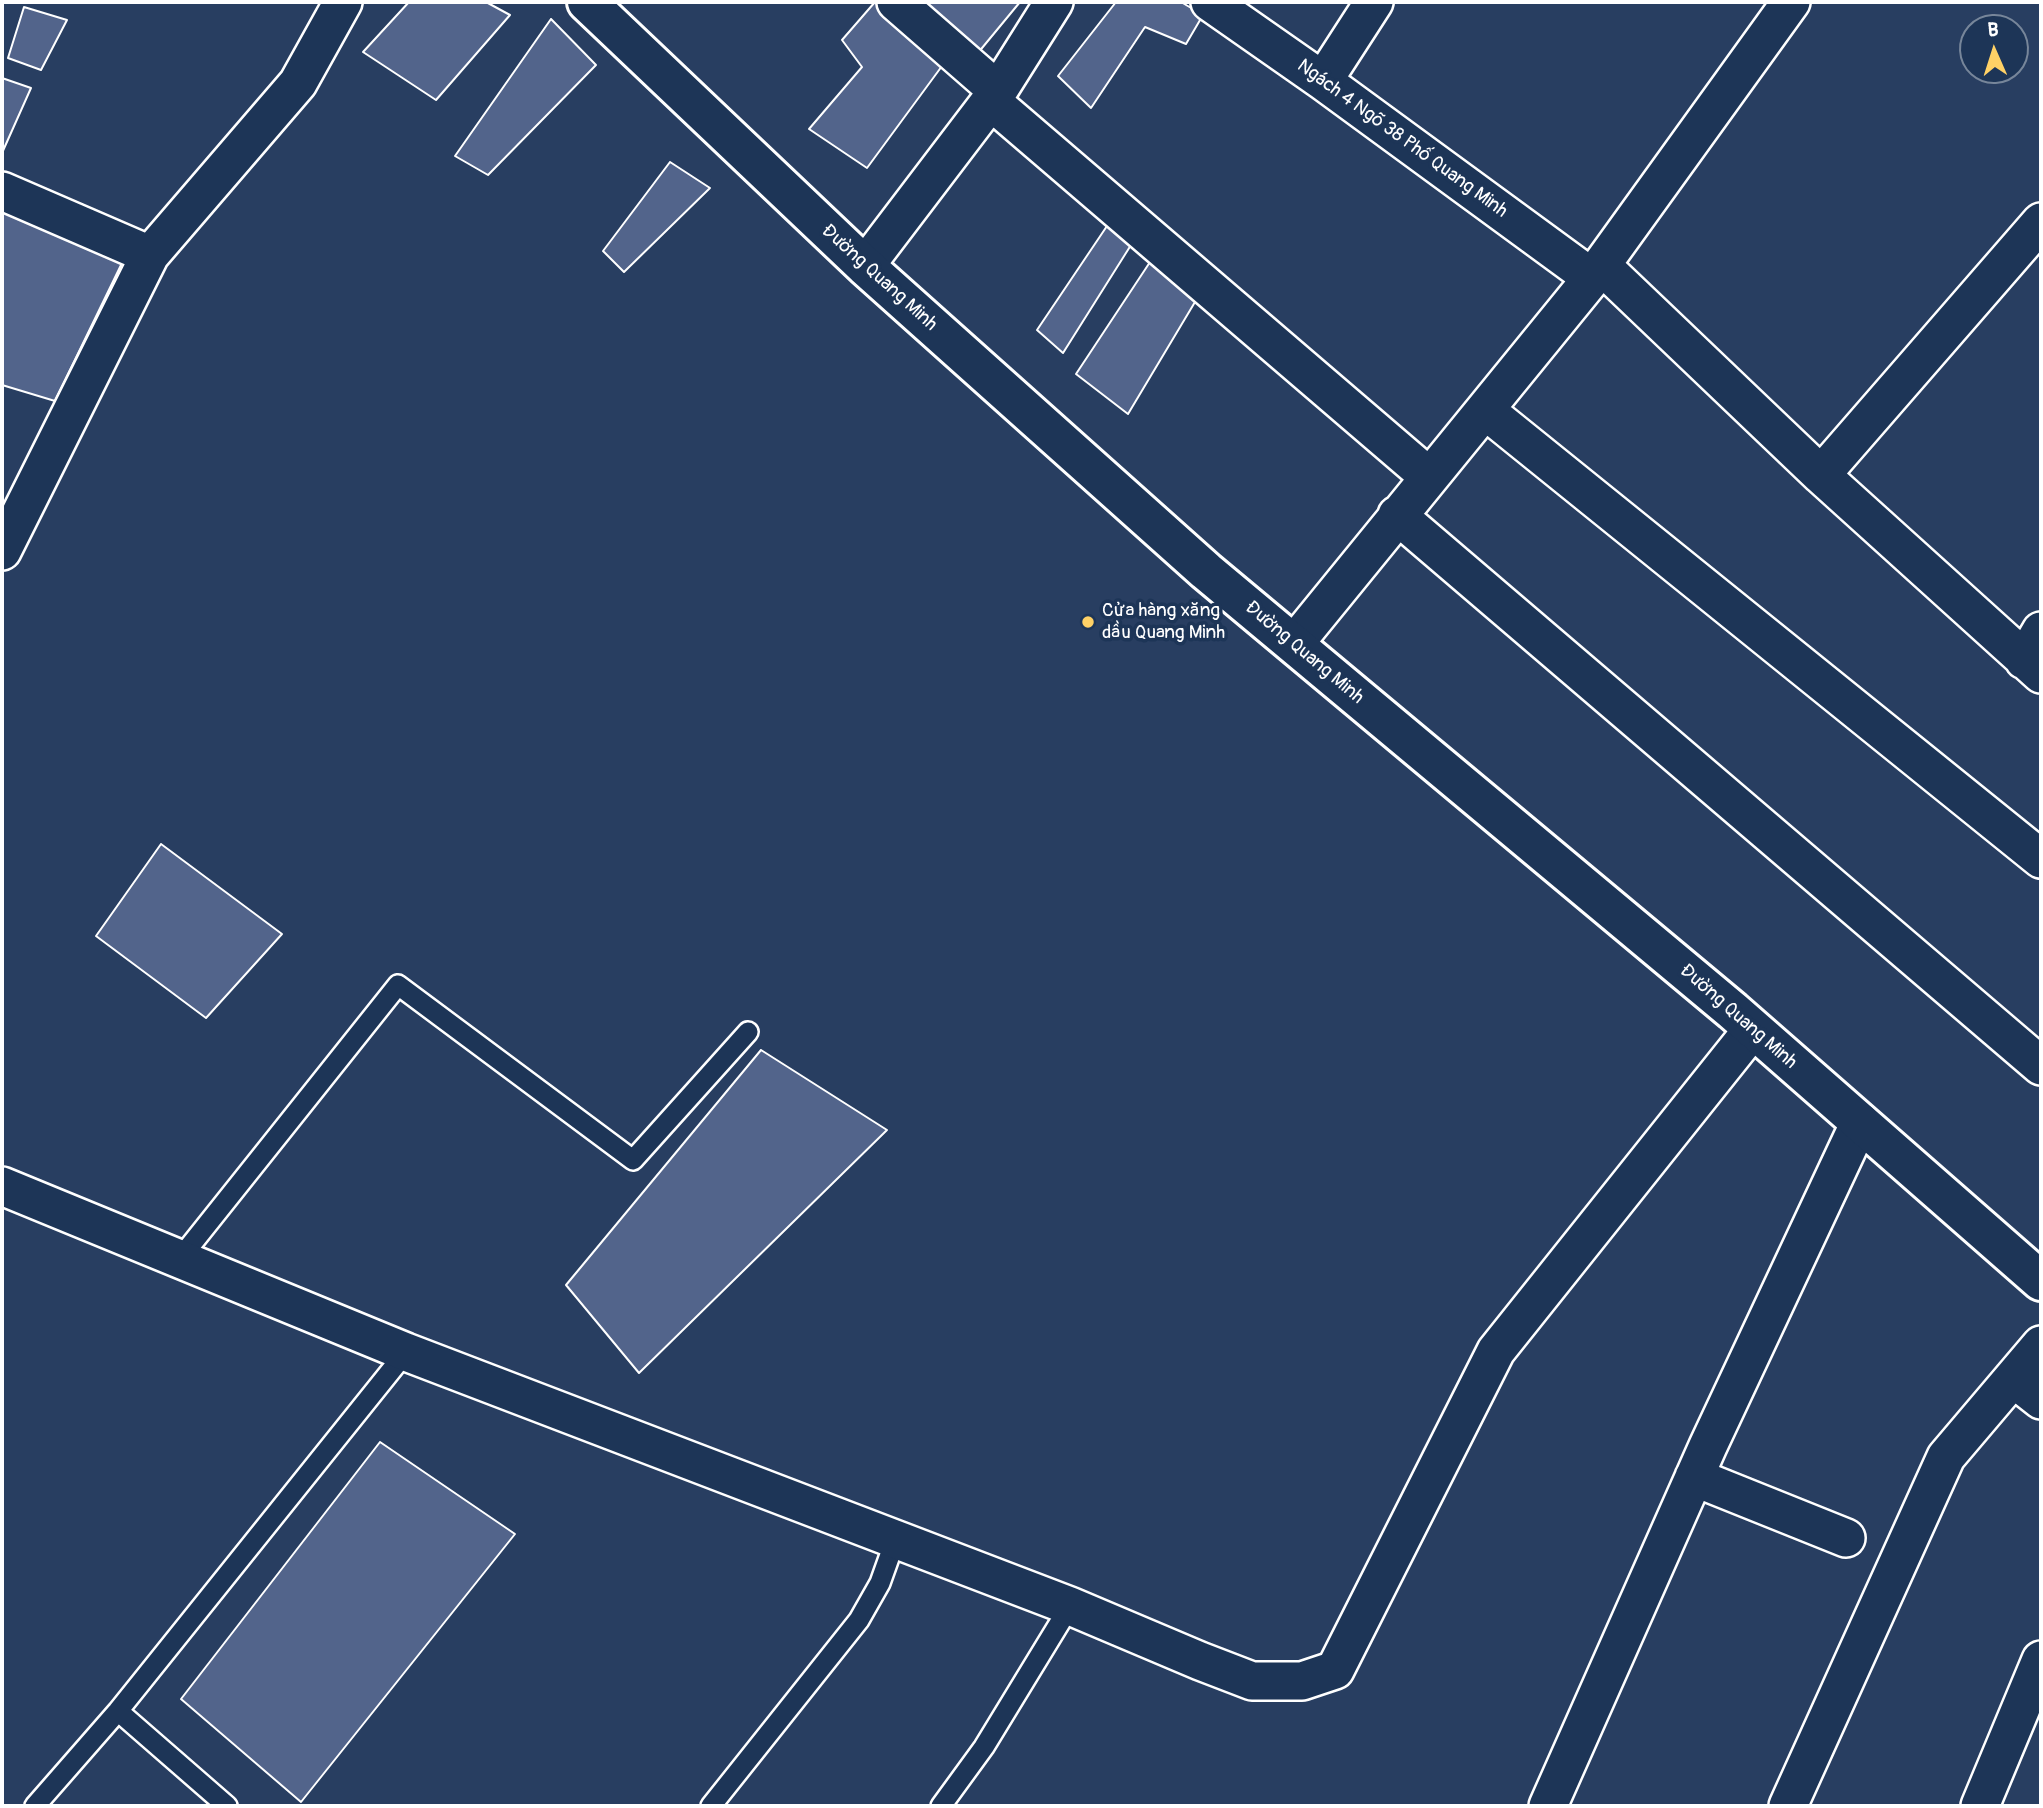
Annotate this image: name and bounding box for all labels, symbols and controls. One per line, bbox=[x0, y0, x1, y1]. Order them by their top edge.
north arrow bbox=[1959, 14, 2029, 84]
text: B bbox=[1987, 18, 1999, 42]
street label: Ngách 4 Ngõ 38 Phố Quang Minh bbox=[1292, 55, 1512, 223]
street label: Đường Quang Minh bbox=[816, 220, 942, 336]
street label: Đường Quang Minh bbox=[1240, 597, 1368, 709]
place label: Cửa hàng xăng dầu Quang Minh bbox=[1102, 600, 1225, 644]
marker: Cửa hàng xăng dầu Quang Minh bbox=[1080, 614, 1096, 630]
street label: Đường Quang Minh bbox=[1675, 960, 1801, 1074]

